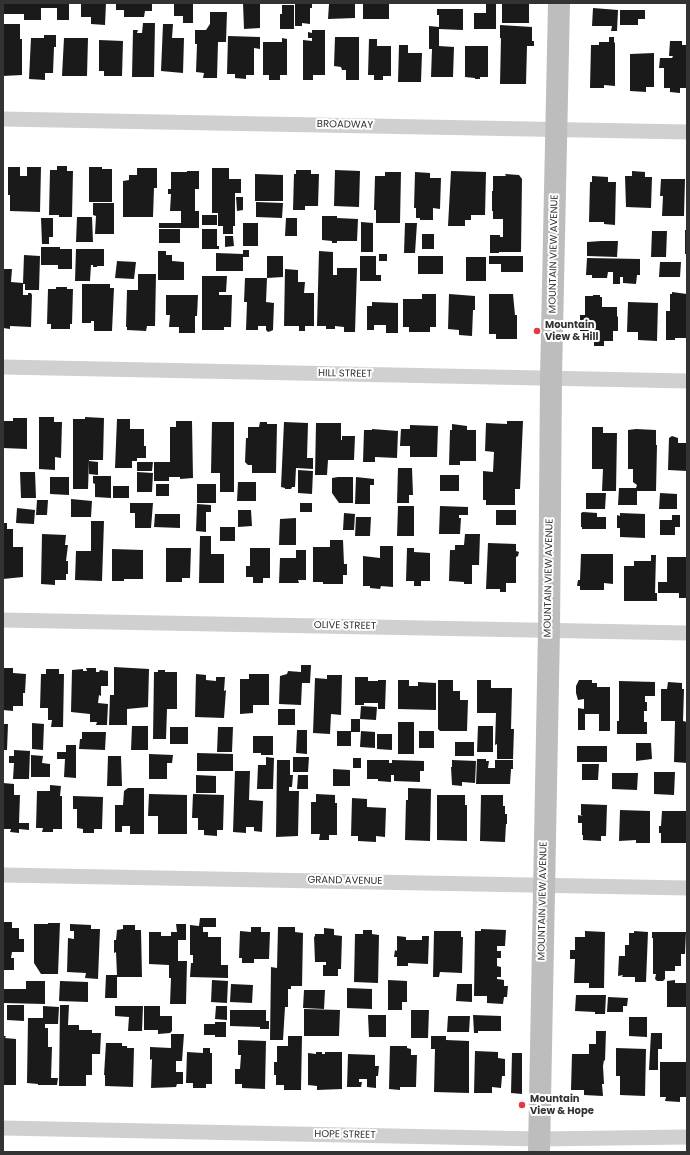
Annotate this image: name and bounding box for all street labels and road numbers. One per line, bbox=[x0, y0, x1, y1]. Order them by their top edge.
street label: BROADWAY bbox=[317, 119, 373, 131]
street label: MOUNTAIN VIEW AVENUE bbox=[547, 194, 561, 314]
street label: HILL STREET bbox=[318, 368, 372, 380]
street label: MOUNTAIN VIEW AVENUE bbox=[542, 518, 556, 638]
street label: OLIVE STREET bbox=[314, 619, 376, 633]
street label: MOUNTAIN VIEW AVENUE bbox=[536, 841, 550, 961]
street label: GRAND AVENUE bbox=[307, 874, 383, 888]
street label: HOPE STREET bbox=[314, 1128, 376, 1142]

